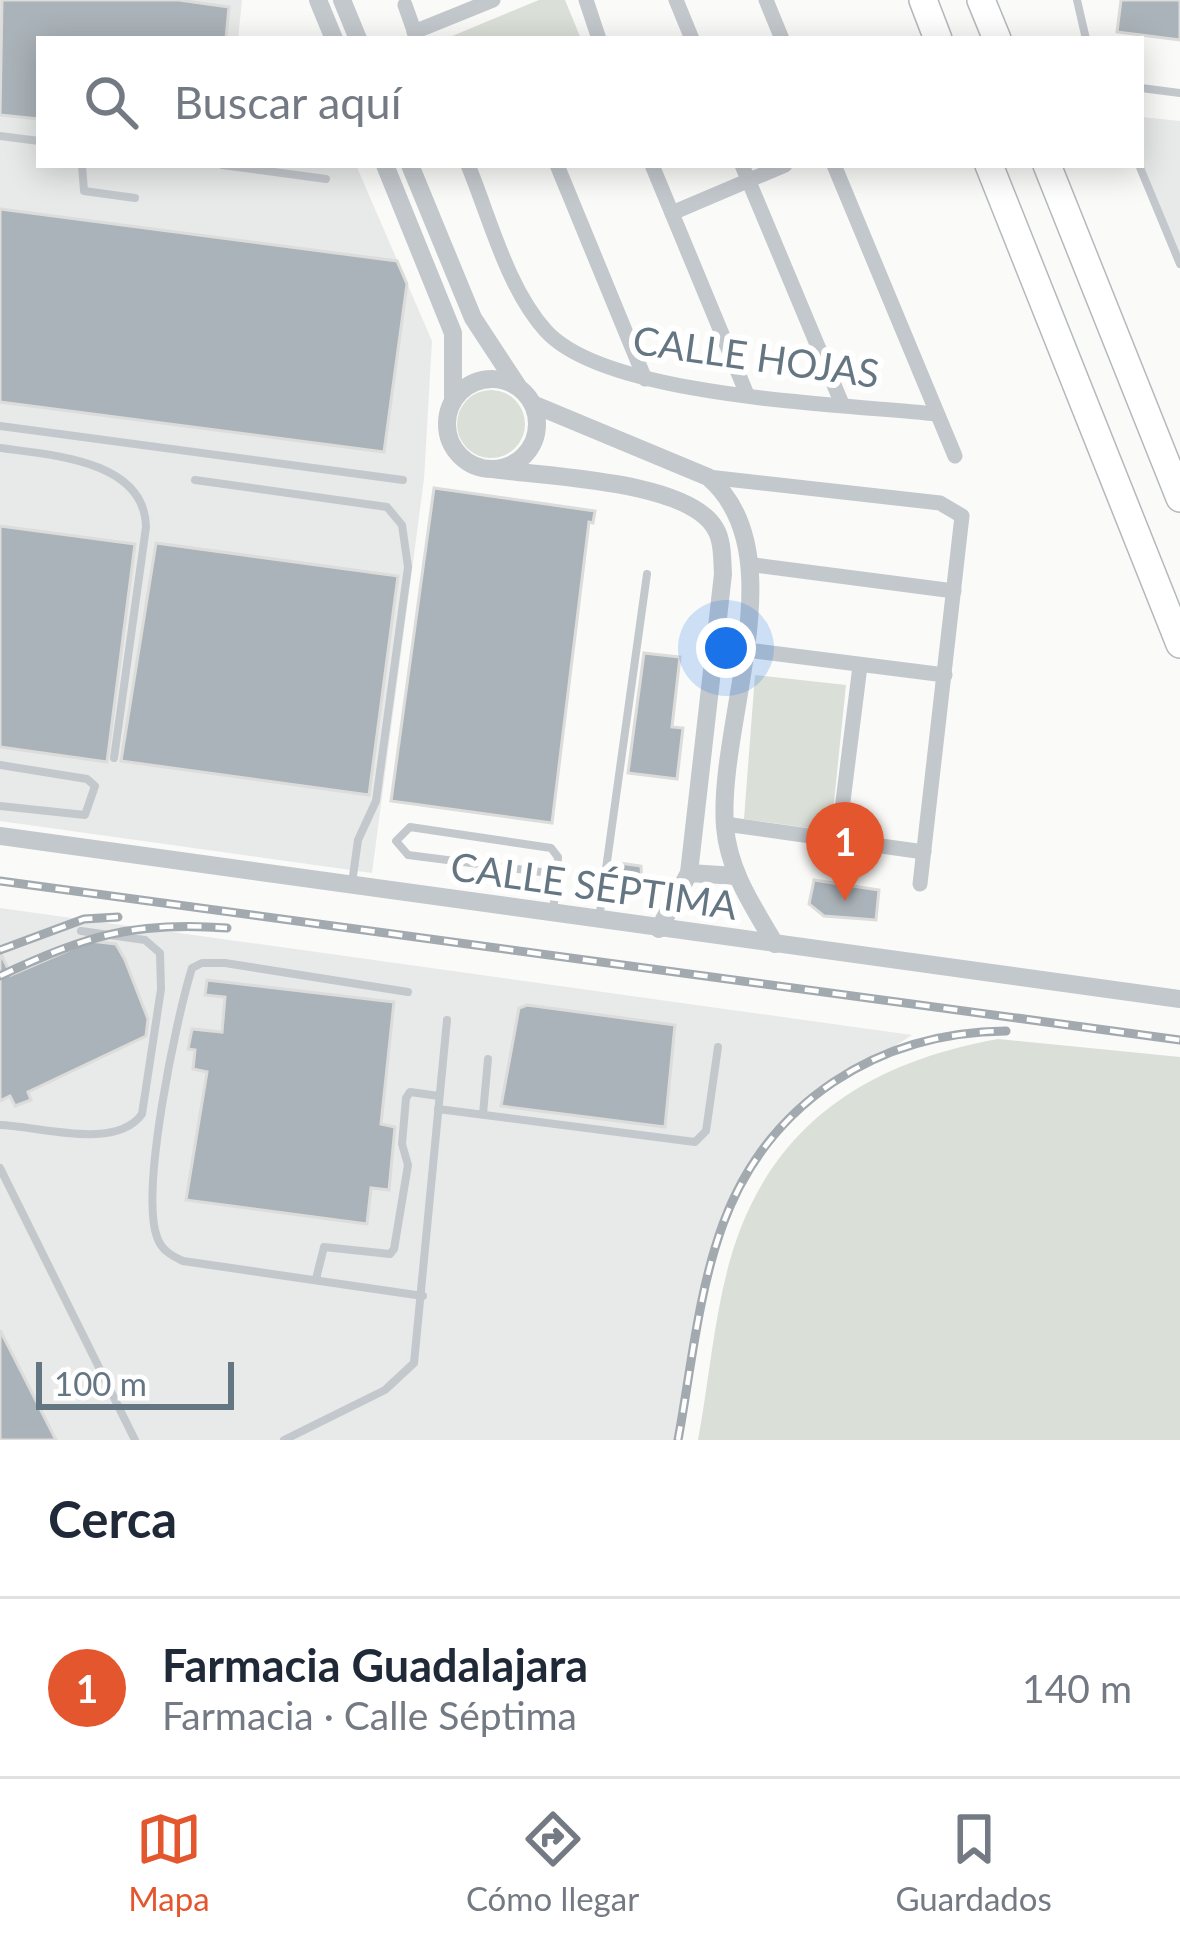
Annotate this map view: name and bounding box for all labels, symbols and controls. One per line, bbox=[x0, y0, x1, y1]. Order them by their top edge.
search box bbox=[36, 36, 1144, 168]
icon: search bbox=[78, 69, 144, 135]
text: Buscar aquí bbox=[174, 75, 401, 129]
street label: CALLE HOJAS bbox=[630, 316, 882, 396]
your location bbox=[696, 618, 756, 678]
pin: 1 bbox=[806, 802, 884, 901]
street label: CALLE SÉPTIMA bbox=[448, 842, 741, 928]
scale bar bbox=[36, 1356, 234, 1409]
text: 100 m bbox=[54, 1363, 147, 1403]
text: Cerca bbox=[48, 1488, 177, 1549]
text: Farmacia Guadalajara bbox=[162, 1638, 588, 1692]
text: 1 bbox=[76, 1665, 98, 1711]
text: 140 m bbox=[1022, 1665, 1132, 1711]
text: Farmacia · Calle Séptima bbox=[162, 1692, 577, 1738]
tab: Mapa bbox=[128, 1806, 210, 1918]
tab: Cómo llegar bbox=[466, 1806, 639, 1918]
tab: Guardados bbox=[895, 1806, 1052, 1918]

